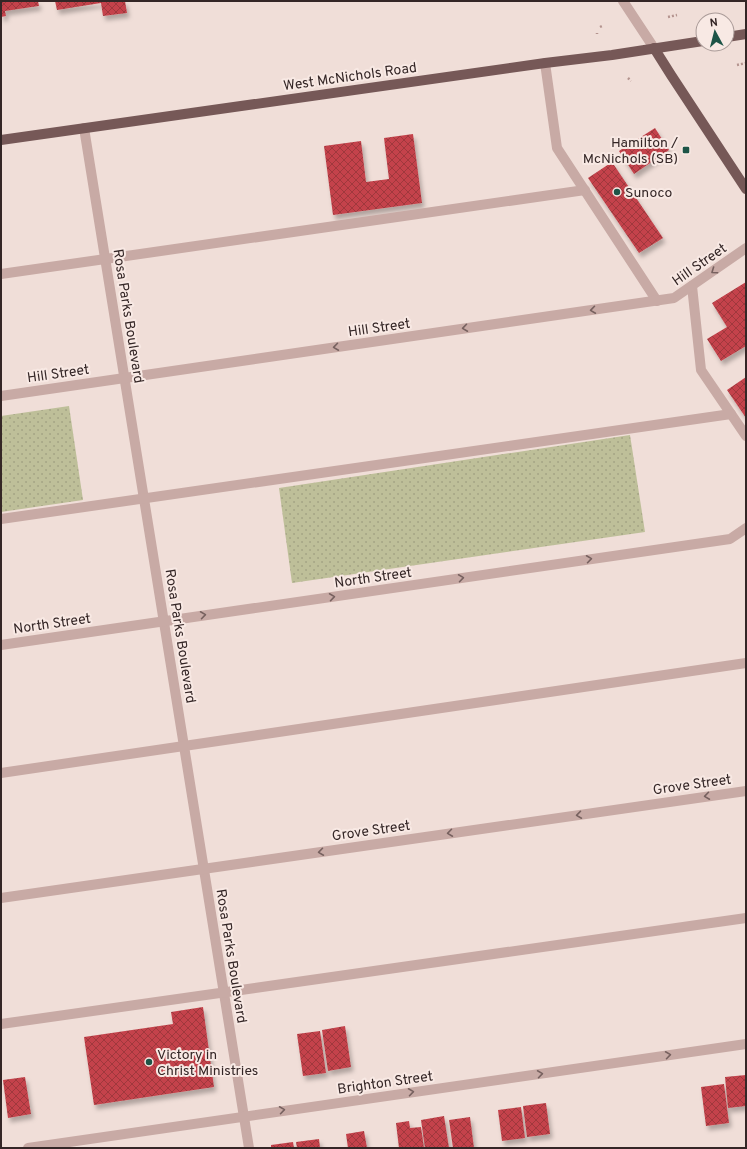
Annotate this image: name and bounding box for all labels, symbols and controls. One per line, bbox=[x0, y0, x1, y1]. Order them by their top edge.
north arrow bbox=[695, 12, 735, 52]
text: N bbox=[709, 16, 719, 30]
street label: West McNichols Road bbox=[282, 60, 418, 95]
place label: Hamilton / McNichols (SB) bbox=[583, 135, 678, 168]
marker: Hamilton / McNichols (SB) bbox=[681, 145, 691, 155]
place label: Sunoco bbox=[625, 185, 673, 202]
marker: Sunoco bbox=[612, 187, 622, 197]
street label: Hill Street bbox=[669, 240, 730, 290]
street label: Rosa Parks Boulevard bbox=[109, 248, 147, 384]
one-way arrow bbox=[711, 266, 718, 274]
one-way arrow bbox=[590, 305, 597, 314]
street label: Hill Street bbox=[347, 316, 411, 341]
one-way arrow bbox=[462, 323, 468, 332]
one-way arrow bbox=[333, 342, 339, 351]
street label: Hill Street bbox=[26, 362, 90, 387]
one-way arrow bbox=[586, 555, 592, 564]
street label: North Street bbox=[333, 565, 413, 592]
street label: Rosa Parks Boulevard bbox=[161, 568, 199, 704]
one-way arrow bbox=[458, 574, 464, 583]
one-way arrow bbox=[329, 593, 335, 602]
street label: North Street bbox=[12, 611, 92, 638]
one-way arrow bbox=[200, 611, 206, 620]
street label: Grove Street bbox=[652, 772, 732, 799]
one-way arrow bbox=[704, 791, 710, 800]
one-way arrow bbox=[576, 810, 582, 819]
street label: Grove Street bbox=[331, 818, 411, 845]
one-way arrow bbox=[447, 828, 453, 837]
one-way arrow bbox=[318, 847, 324, 856]
street label: Rosa Parks Boulevard bbox=[212, 888, 250, 1024]
place label: Victory in Christ Ministries bbox=[157, 1047, 258, 1080]
one-way arrow bbox=[665, 1051, 672, 1060]
marker: Victory in Christ Ministries bbox=[144, 1057, 154, 1067]
street label: Brighton Street bbox=[336, 1068, 434, 1099]
one-way arrow bbox=[537, 1070, 543, 1079]
one-way arrow bbox=[408, 1088, 414, 1097]
one-way arrow bbox=[279, 1106, 285, 1115]

